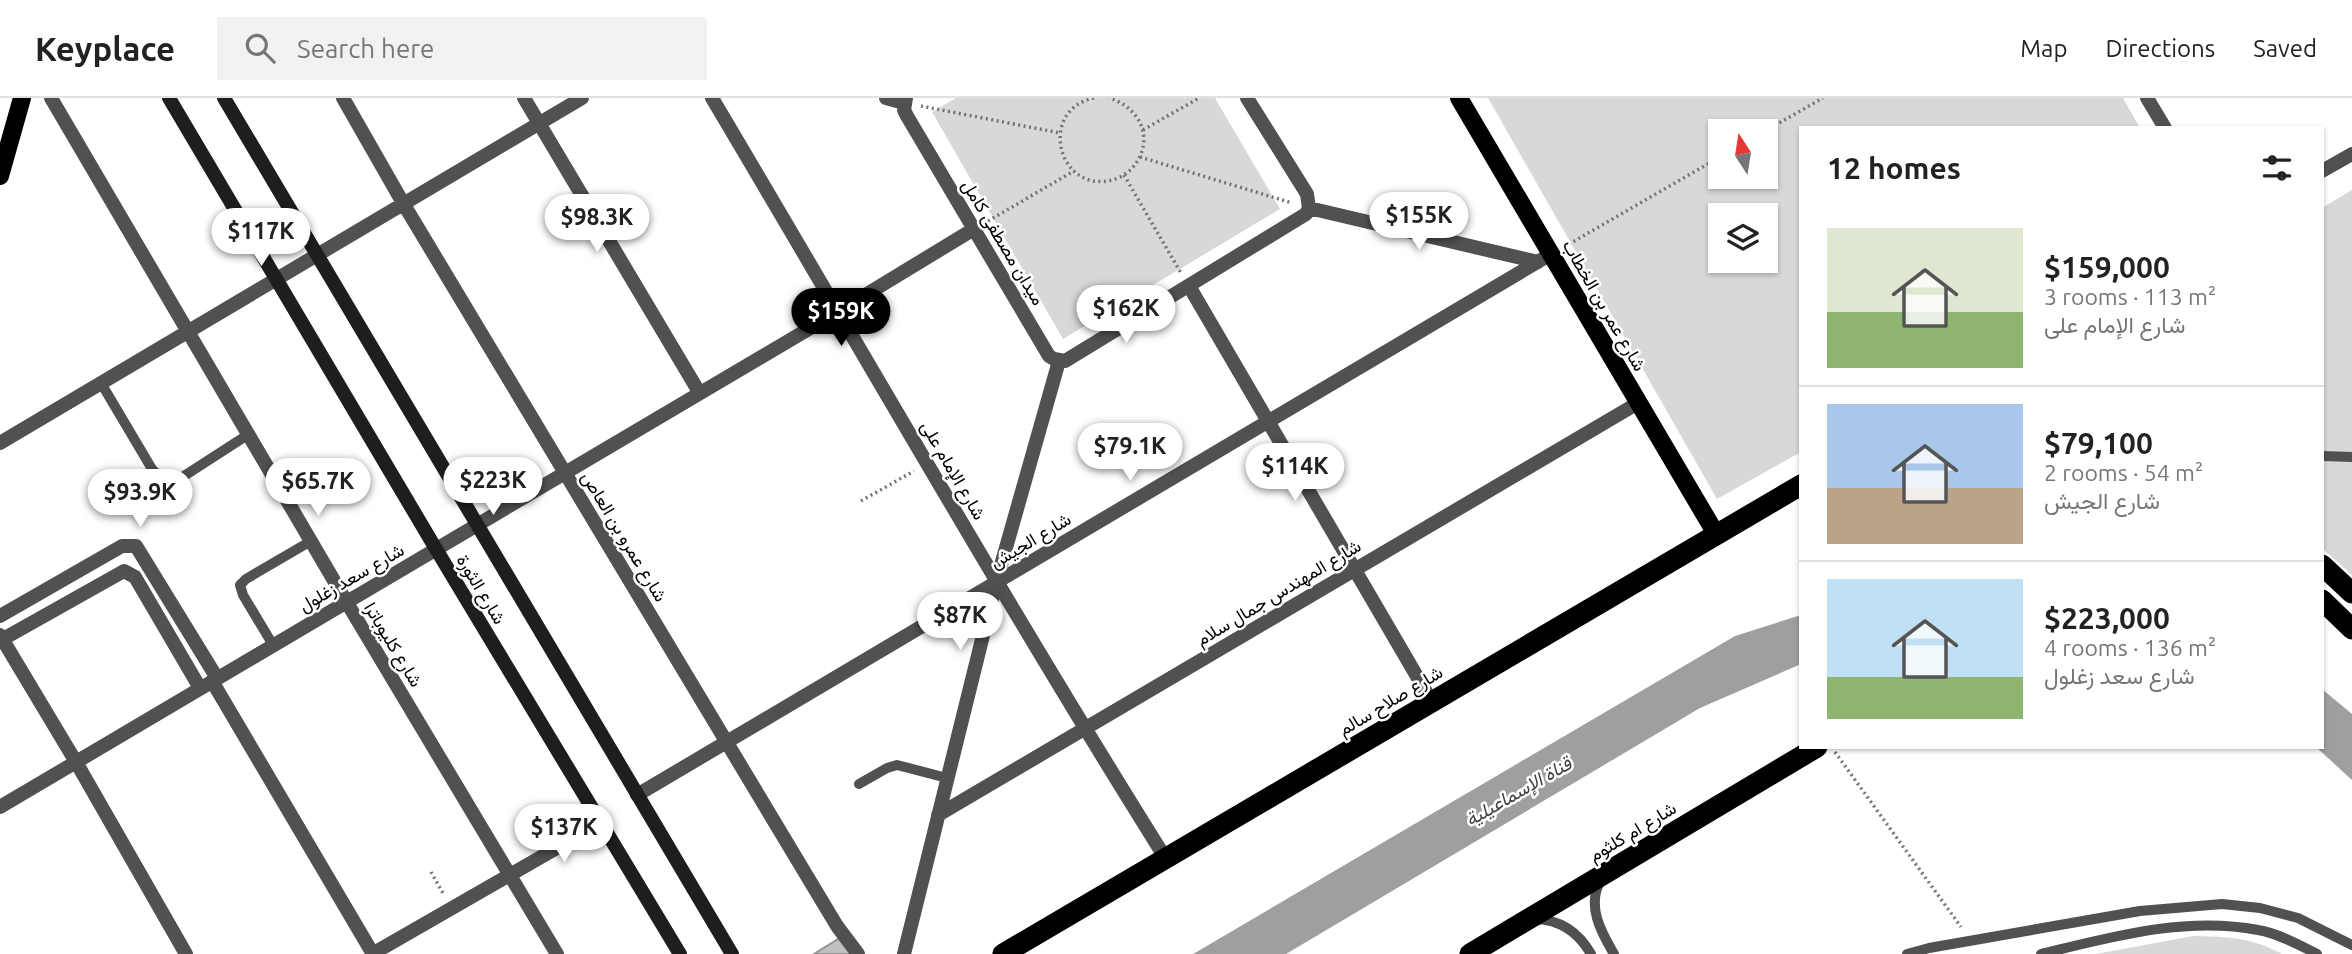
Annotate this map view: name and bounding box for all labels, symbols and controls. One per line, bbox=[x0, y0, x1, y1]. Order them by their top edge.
search box bbox=[217, 17, 707, 80]
icon: search bbox=[241, 29, 279, 67]
text: Keyplace bbox=[35, 30, 175, 67]
text: Search here bbox=[297, 34, 434, 63]
text: Map bbox=[2020, 35, 2067, 62]
text: Directions bbox=[2105, 35, 2215, 62]
text: Saved bbox=[2253, 35, 2317, 62]
north arrow bbox=[1708, 119, 1778, 189]
map controls bbox=[1708, 119, 1778, 273]
icon: filters bbox=[2258, 149, 2296, 187]
text: 12 homes bbox=[1827, 151, 1961, 185]
street label: ميدان مصطفى كامل bbox=[957, 176, 1049, 309]
pin: $155K bbox=[1370, 192, 1468, 252]
pin: $98.3K bbox=[540, 194, 654, 254]
text: $155K bbox=[1385, 202, 1453, 227]
button: layers bbox=[1708, 203, 1778, 273]
text: $98.3K bbox=[561, 204, 633, 229]
pin: $117K bbox=[212, 208, 310, 268]
text: $117K bbox=[227, 218, 295, 243]
street label: شارع عمر بن الخطاب bbox=[1557, 236, 1651, 375]
text: $159,000 bbox=[2044, 250, 2170, 284]
icon: home bbox=[1883, 256, 1967, 340]
text: 3 rooms · 113 m² bbox=[2044, 284, 2216, 309]
pin: $162K bbox=[1077, 286, 1175, 345]
pin: $159K bbox=[792, 288, 890, 348]
text: $162K bbox=[1092, 295, 1160, 320]
text: $159K bbox=[807, 298, 875, 323]
text: شارع الإمام على bbox=[2044, 312, 2185, 337]
street label: شارع الإمام على bbox=[915, 417, 990, 524]
pin: $79.1K bbox=[1073, 424, 1187, 483]
text: $79,100 bbox=[2044, 426, 2153, 460]
icon: home bbox=[1883, 432, 1967, 516]
text: $79.1K bbox=[1094, 433, 1166, 458]
pin: $114K bbox=[1246, 444, 1344, 503]
text: $114K bbox=[1261, 453, 1329, 478]
pin: $65.7K bbox=[261, 458, 375, 518]
pin: $223K bbox=[444, 458, 542, 517]
text: 2 rooms · 54 m² bbox=[2044, 460, 2203, 485]
text: $223K bbox=[459, 467, 527, 492]
street label: شارع عمرو بن العاص bbox=[576, 467, 672, 606]
text: $65.7K bbox=[282, 468, 354, 493]
pin: $93.9K bbox=[83, 470, 197, 529]
text: $93.9K bbox=[104, 479, 176, 504]
text: شارع الجيش bbox=[2044, 488, 2160, 513]
street label: شارع الجيش bbox=[986, 508, 1076, 575]
street label: شارع المهندس جمال سلام bbox=[1192, 535, 1365, 652]
street label: شارع سعد زغلول bbox=[295, 539, 409, 618]
street label: شارع الثورة bbox=[451, 551, 510, 629]
pin: $87K bbox=[919, 592, 1001, 652]
street label: شارع كليوباترا bbox=[358, 598, 427, 691]
text: $223,000 bbox=[2044, 601, 2170, 635]
text: $87K bbox=[933, 602, 987, 627]
icon: home bbox=[1883, 607, 1967, 691]
text: 4 rooms · 136 m² bbox=[2044, 635, 2216, 660]
street label: شارع صلاح سالم bbox=[1334, 661, 1447, 742]
text: شارع سعد زغلول bbox=[2044, 663, 2195, 688]
water label: قناة الإسماعيلية bbox=[1461, 751, 1578, 832]
street label: شارع ام كلثوم bbox=[1585, 797, 1681, 867]
pin: $137K bbox=[515, 804, 613, 864]
text: $137K bbox=[530, 814, 598, 839]

